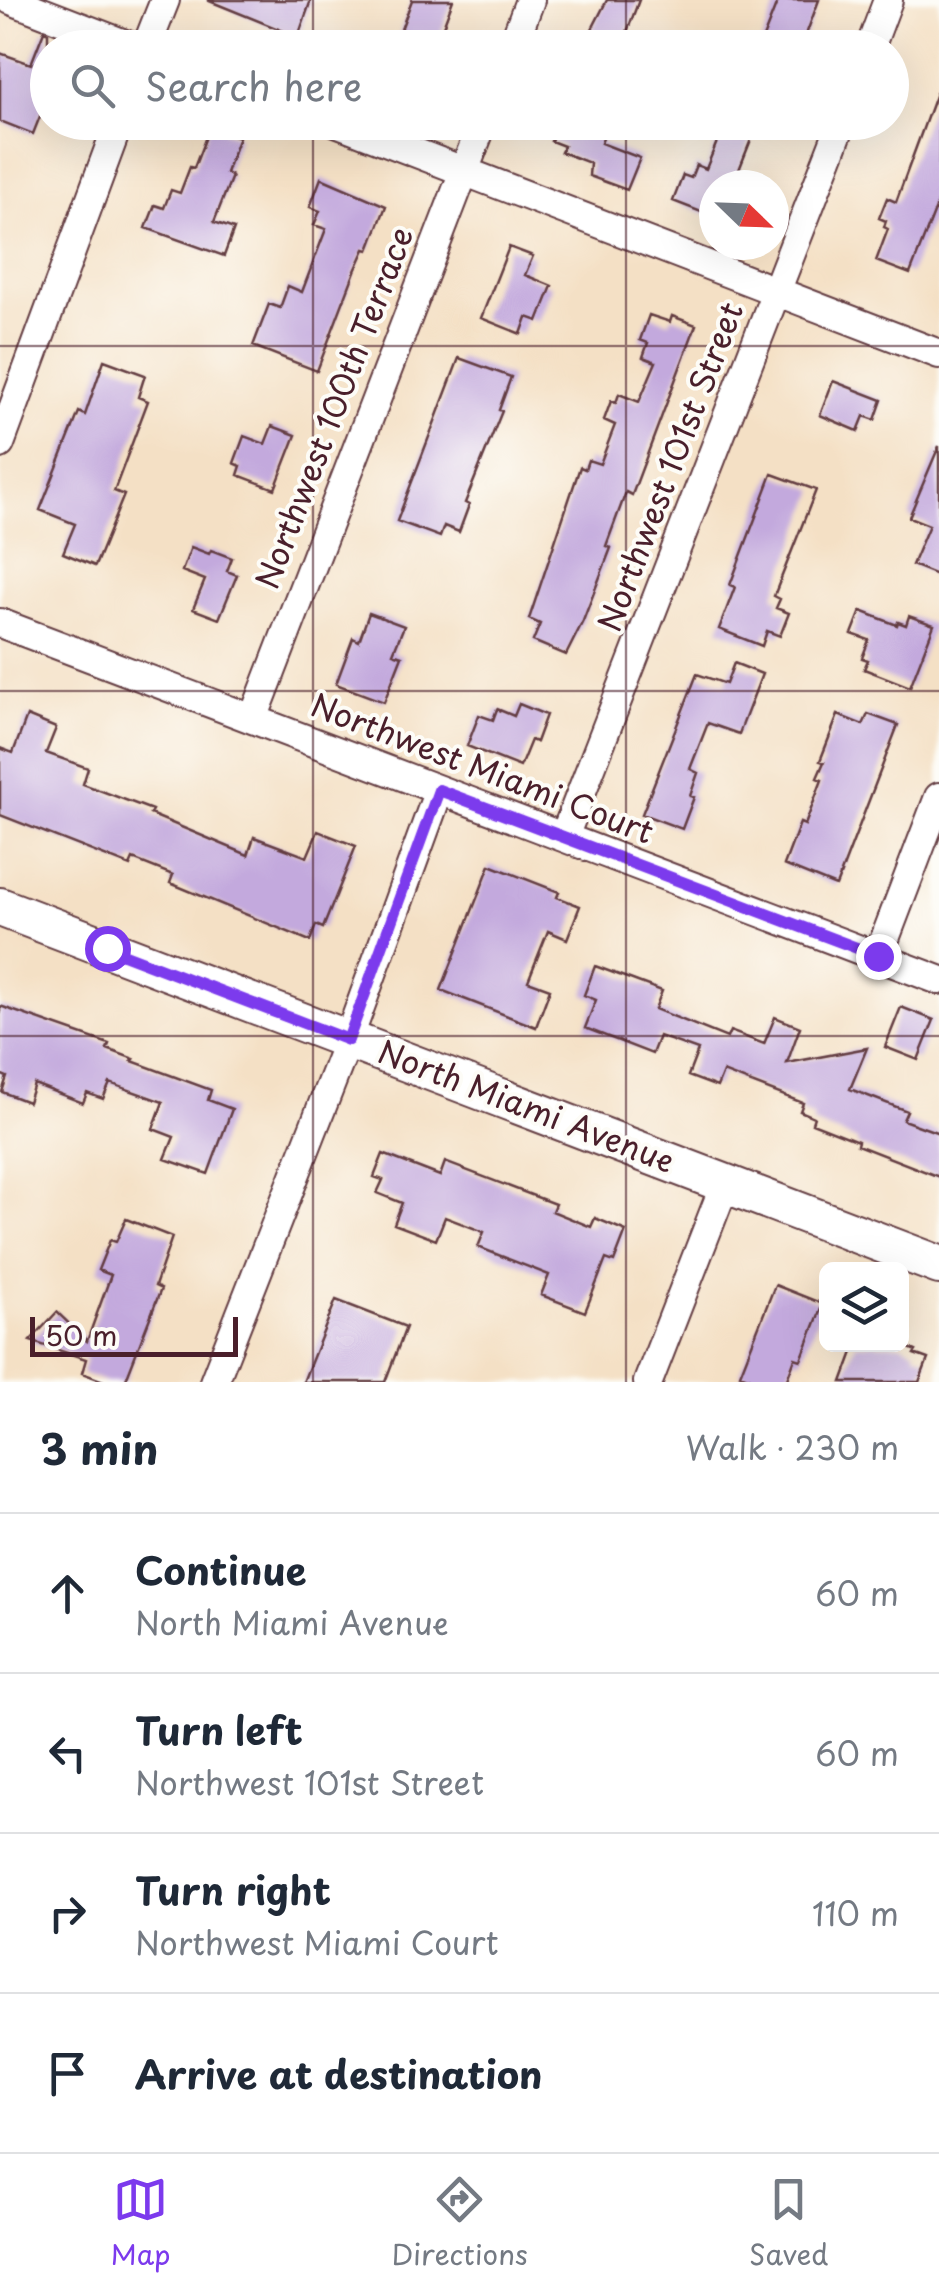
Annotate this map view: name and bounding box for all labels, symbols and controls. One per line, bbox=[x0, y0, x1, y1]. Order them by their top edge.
search box bbox=[30, 30, 909, 140]
text: Search here bbox=[145, 57, 362, 114]
icon: search bbox=[65, 58, 120, 113]
north arrow bbox=[699, 170, 789, 260]
street label: Northwest 100th Terrace bbox=[242, 219, 424, 595]
street label: Northwest 101st Street bbox=[584, 295, 754, 638]
street label: Northwest Miami Court bbox=[304, 680, 661, 855]
route start bbox=[85, 926, 131, 972]
route end bbox=[856, 934, 902, 980]
street label: North Miami Avenue bbox=[372, 1027, 682, 1184]
map controls bbox=[819, 1262, 909, 1352]
button: layers bbox=[819, 1262, 909, 1352]
scale bar bbox=[30, 1312, 238, 1356]
text: 50 m bbox=[45, 1313, 118, 1356]
text: 3 min bbox=[40, 1416, 158, 1479]
text: Walk · 230 m bbox=[686, 1423, 899, 1471]
text: Continue bbox=[135, 1541, 306, 1598]
icon: ahead bbox=[40, 1566, 95, 1621]
text: 60 m bbox=[815, 1569, 899, 1617]
text: North Miami Avenue bbox=[135, 1598, 449, 1646]
text: Turn left bbox=[135, 1701, 303, 1758]
icon: left bbox=[40, 1726, 95, 1781]
text: 60 m bbox=[815, 1729, 899, 1777]
text: Northwest 101st Street bbox=[135, 1758, 484, 1806]
text: Turn right bbox=[135, 1861, 331, 1918]
icon: right bbox=[40, 1886, 95, 1941]
text: 110 m bbox=[812, 1889, 899, 1937]
text: Northwest Miami Court bbox=[135, 1918, 499, 1966]
text: Arrive at destination bbox=[135, 2045, 543, 2102]
icon: arrive bbox=[40, 2046, 95, 2101]
tab: Map bbox=[111, 2172, 170, 2275]
tab: Directions bbox=[392, 2172, 528, 2275]
tab: Saved bbox=[749, 2172, 828, 2275]

